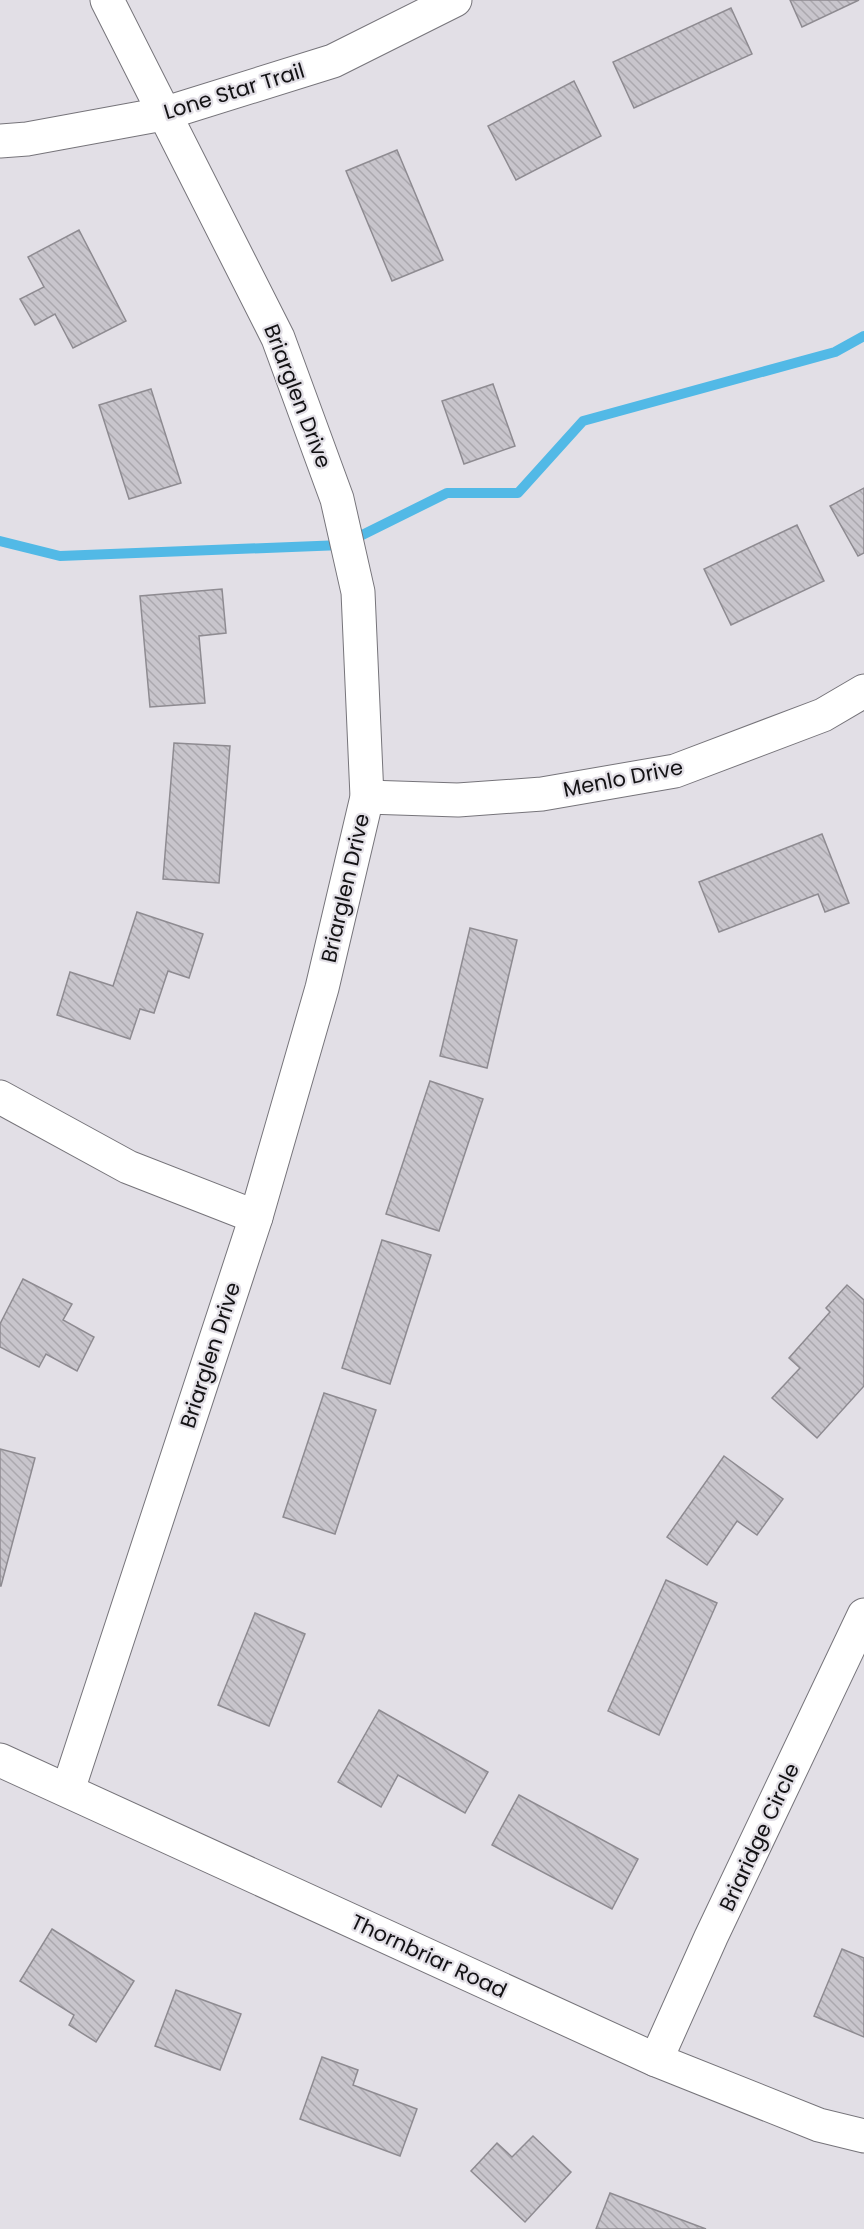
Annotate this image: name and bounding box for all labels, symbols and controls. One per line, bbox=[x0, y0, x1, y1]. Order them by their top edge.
street label: Lone Star Trail bbox=[160, 56, 308, 126]
street label: Briarglen Drive bbox=[257, 320, 339, 472]
street label: Menlo Drive bbox=[561, 752, 685, 804]
street label: Briarglen Drive bbox=[314, 811, 376, 965]
street label: Briarglen Drive bbox=[173, 1278, 247, 1432]
street label: Briaridge Circle bbox=[712, 1758, 806, 1916]
street label: Thornbriar Road bbox=[346, 1907, 512, 2005]

